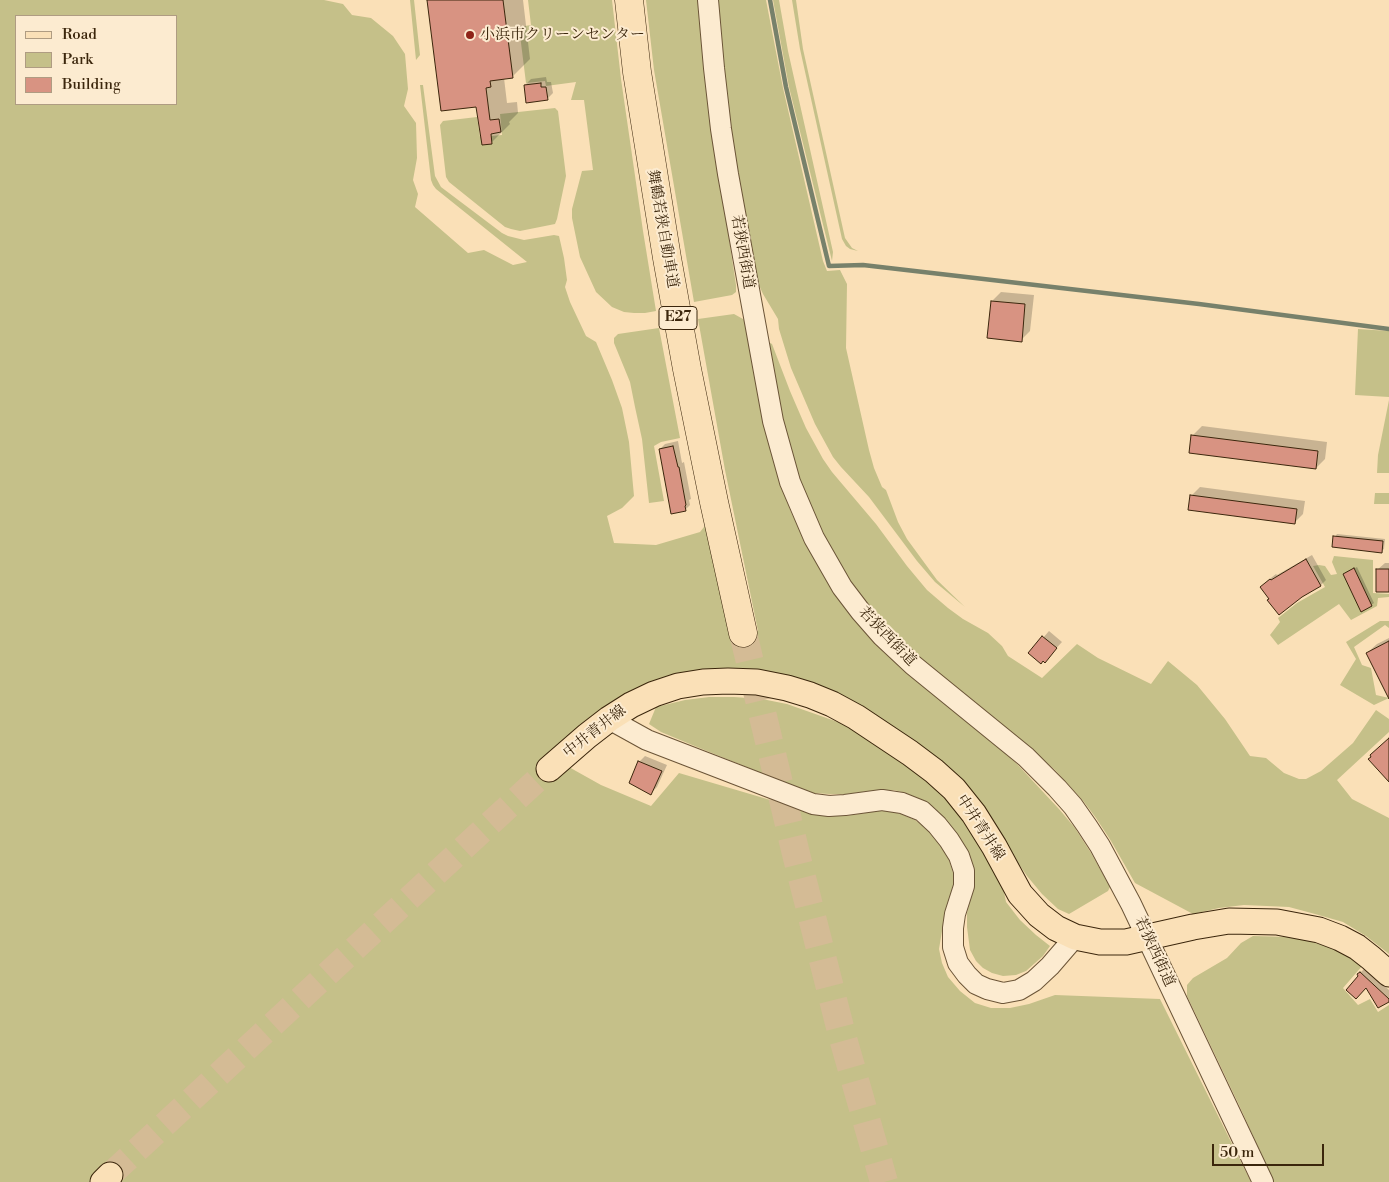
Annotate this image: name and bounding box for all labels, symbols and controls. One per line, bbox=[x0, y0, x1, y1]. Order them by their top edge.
legend bbox=[15, 15, 178, 105]
text: Road bbox=[62, 25, 97, 44]
place label: 小浜市クリーンセンター bbox=[480, 26, 645, 44]
marker: 小浜市クリーンセンター bbox=[464, 29, 476, 41]
text: Park bbox=[62, 50, 93, 69]
text: Building bbox=[62, 75, 121, 94]
street label: 舞鶴若狭自動車道 bbox=[643, 168, 681, 290]
street label: 若狭西街道 bbox=[727, 214, 757, 290]
road number: E27 bbox=[659, 306, 697, 330]
street label: 若狭西街道 bbox=[854, 604, 920, 670]
street label: 中井青井線 bbox=[560, 702, 630, 762]
street label: 中井青井線 bbox=[952, 792, 1008, 864]
street label: 若狭西街道 bbox=[1130, 914, 1178, 990]
scale bar bbox=[1214, 1134, 1326, 1166]
text: 50 m bbox=[1220, 1143, 1254, 1162]

